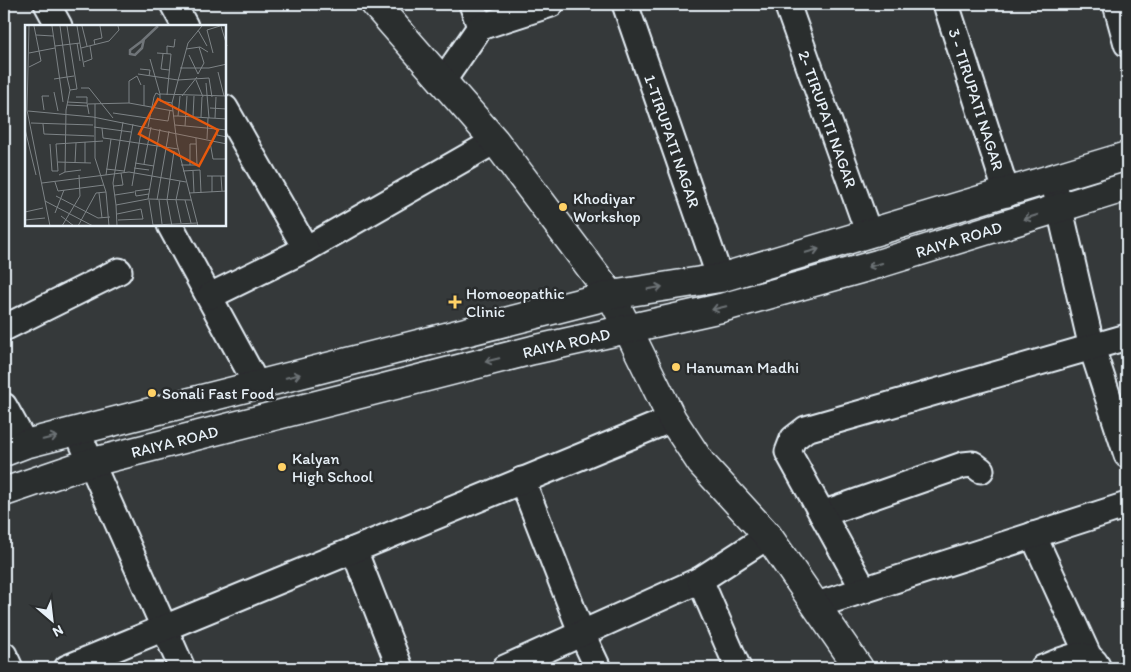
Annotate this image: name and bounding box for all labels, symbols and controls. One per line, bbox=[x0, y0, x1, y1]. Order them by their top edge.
inset map bbox=[25, 25, 226, 226]
street label: 3 - TIRUPATI NAGAR bbox=[945, 26, 1008, 173]
street label: 2- TIRUPATI NAGAR bbox=[795, 48, 861, 190]
street label: 1-TIRUPATI NAGAR bbox=[641, 72, 704, 210]
place label: Khodiyar Workshop bbox=[573, 189, 641, 226]
marker: Khodiyar Workshop bbox=[557, 201, 569, 213]
one-way arrow bbox=[1023, 213, 1039, 222]
street label: RAIYA ROAD bbox=[913, 217, 1004, 261]
one-way arrow bbox=[804, 245, 820, 255]
one-way arrow bbox=[868, 260, 884, 270]
one-way arrow bbox=[646, 283, 662, 293]
place label: Homoeopathic Clinic bbox=[466, 284, 564, 321]
marker: Homoeopathic Clinic bbox=[448, 295, 462, 309]
one-way arrow bbox=[711, 304, 727, 314]
street label: RAIYA ROAD bbox=[520, 323, 612, 362]
one-way arrow bbox=[485, 356, 501, 365]
place label: Hanuman Madhi bbox=[686, 358, 799, 377]
marker: Hanuman Madhi bbox=[670, 361, 682, 373]
one-way arrow bbox=[284, 371, 300, 380]
place label: Sonali Fast Food bbox=[162, 384, 275, 403]
marker: Sonali Fast Food bbox=[146, 387, 158, 399]
street label: RAIYA ROAD bbox=[129, 421, 221, 461]
one-way arrow bbox=[42, 433, 58, 442]
place label: Kalyan High School bbox=[292, 449, 374, 486]
marker: Kalyan High School bbox=[276, 461, 288, 473]
north arrow bbox=[28, 594, 78, 644]
text: N bbox=[50, 621, 66, 641]

